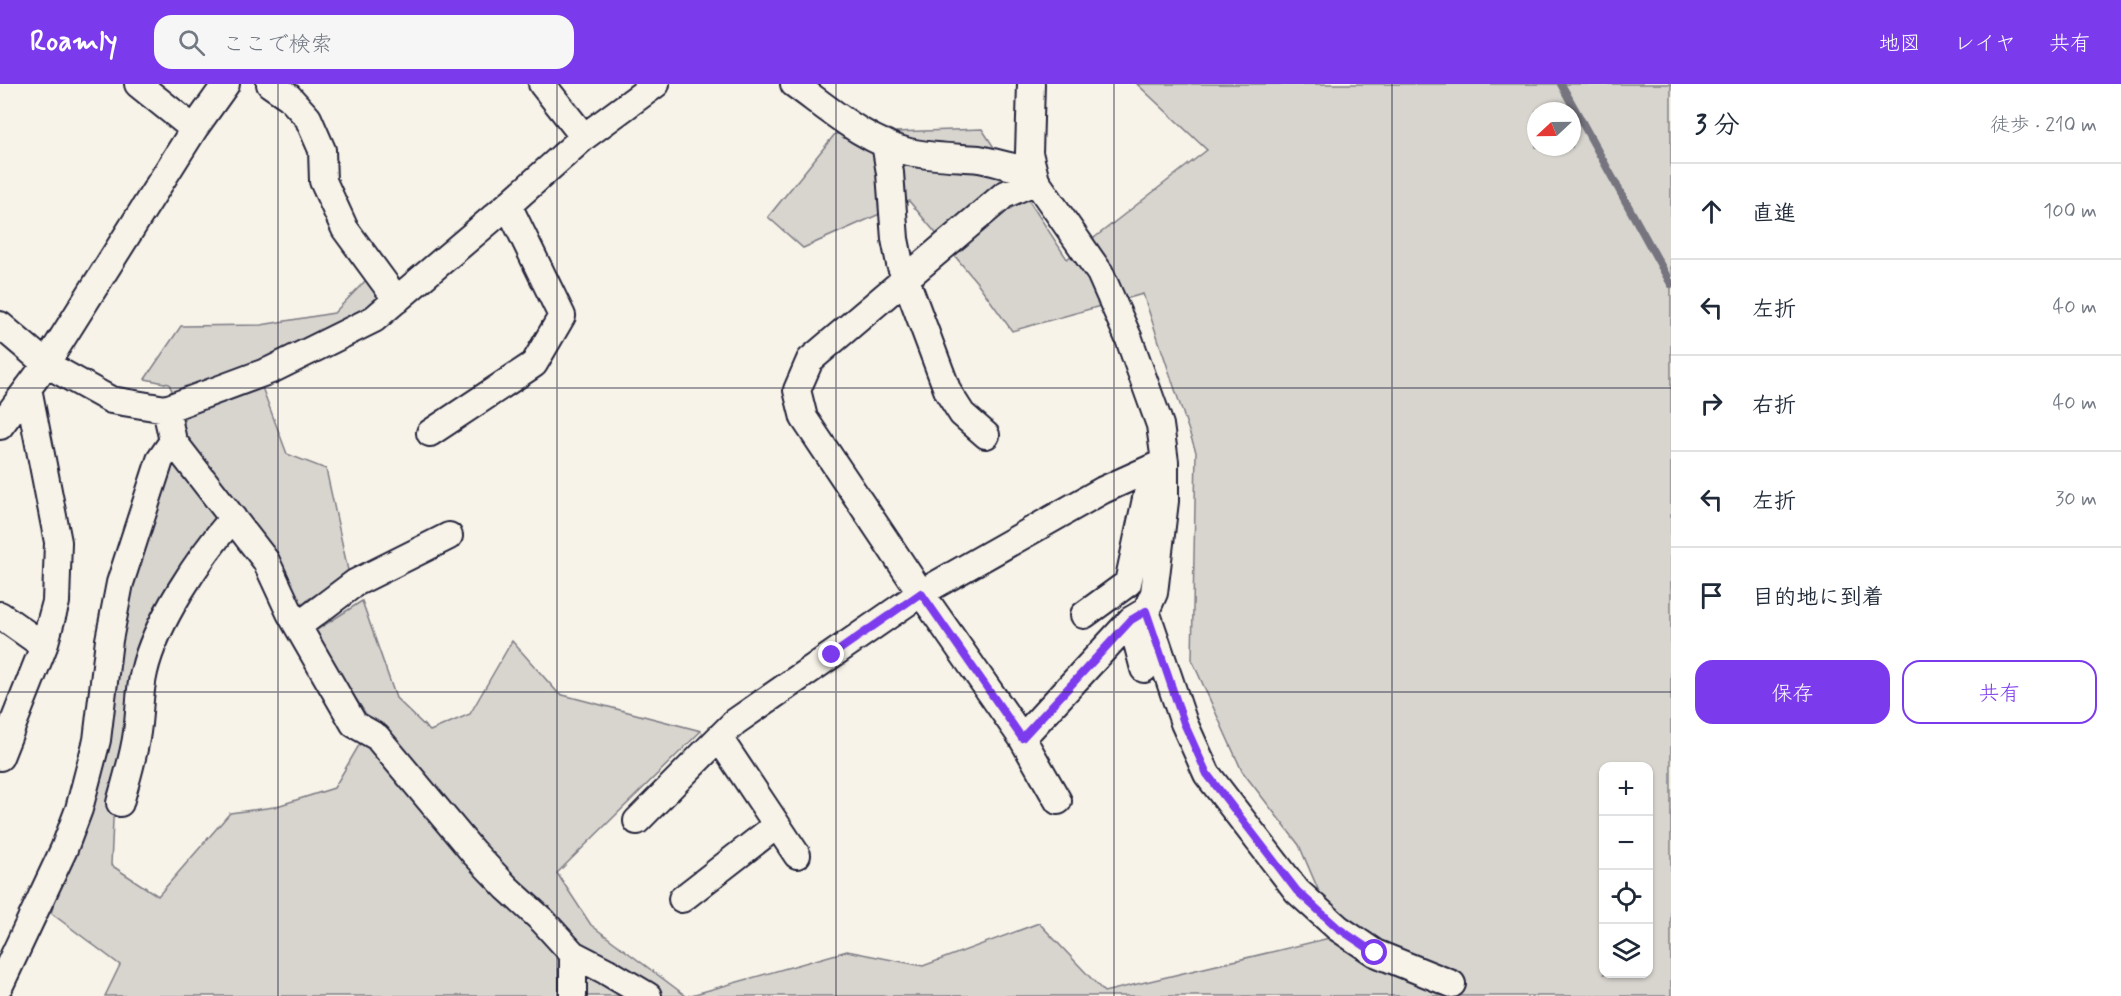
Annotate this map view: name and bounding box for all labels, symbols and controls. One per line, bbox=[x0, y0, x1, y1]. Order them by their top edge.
search box bbox=[154, 15, 574, 69]
text: Roamly bbox=[30, 24, 118, 61]
icon: search bbox=[175, 26, 208, 59]
text: 地図 bbox=[1879, 30, 1921, 58]
text: レイヤ bbox=[1954, 30, 2016, 58]
text: 共有 bbox=[2049, 30, 2091, 58]
text: ここで検索 bbox=[223, 31, 333, 59]
north arrow bbox=[1527, 102, 1581, 156]
text: 3 分 bbox=[1695, 109, 1740, 143]
text: 徒歩 · 210 m bbox=[1990, 112, 2097, 139]
icon: ahead bbox=[1695, 195, 1728, 228]
text: 100 m bbox=[2043, 198, 2097, 225]
text: 直進 bbox=[1752, 200, 1796, 228]
icon: left bbox=[1695, 291, 1728, 324]
text: 40 m bbox=[2053, 294, 2097, 321]
text: 左折 bbox=[1752, 296, 1796, 324]
icon: right bbox=[1695, 387, 1728, 420]
text: 40 m bbox=[2053, 390, 2097, 417]
text: 右折 bbox=[1752, 392, 1796, 420]
icon: left bbox=[1695, 483, 1728, 516]
text: 30 m bbox=[2055, 486, 2097, 513]
text: 左折 bbox=[1752, 488, 1796, 516]
icon: arrive bbox=[1695, 579, 1728, 612]
text: 目的地に到着 bbox=[1752, 584, 1884, 612]
route end bbox=[818, 641, 844, 667]
button: 保存 bbox=[1695, 660, 1890, 724]
button: 共有 bbox=[1902, 660, 2097, 724]
map controls bbox=[1599, 762, 1653, 978]
button: + bbox=[1599, 762, 1653, 816]
button: − bbox=[1599, 816, 1653, 870]
button: locate bbox=[1599, 870, 1653, 924]
button: layers bbox=[1599, 924, 1653, 978]
route start bbox=[1361, 939, 1387, 965]

